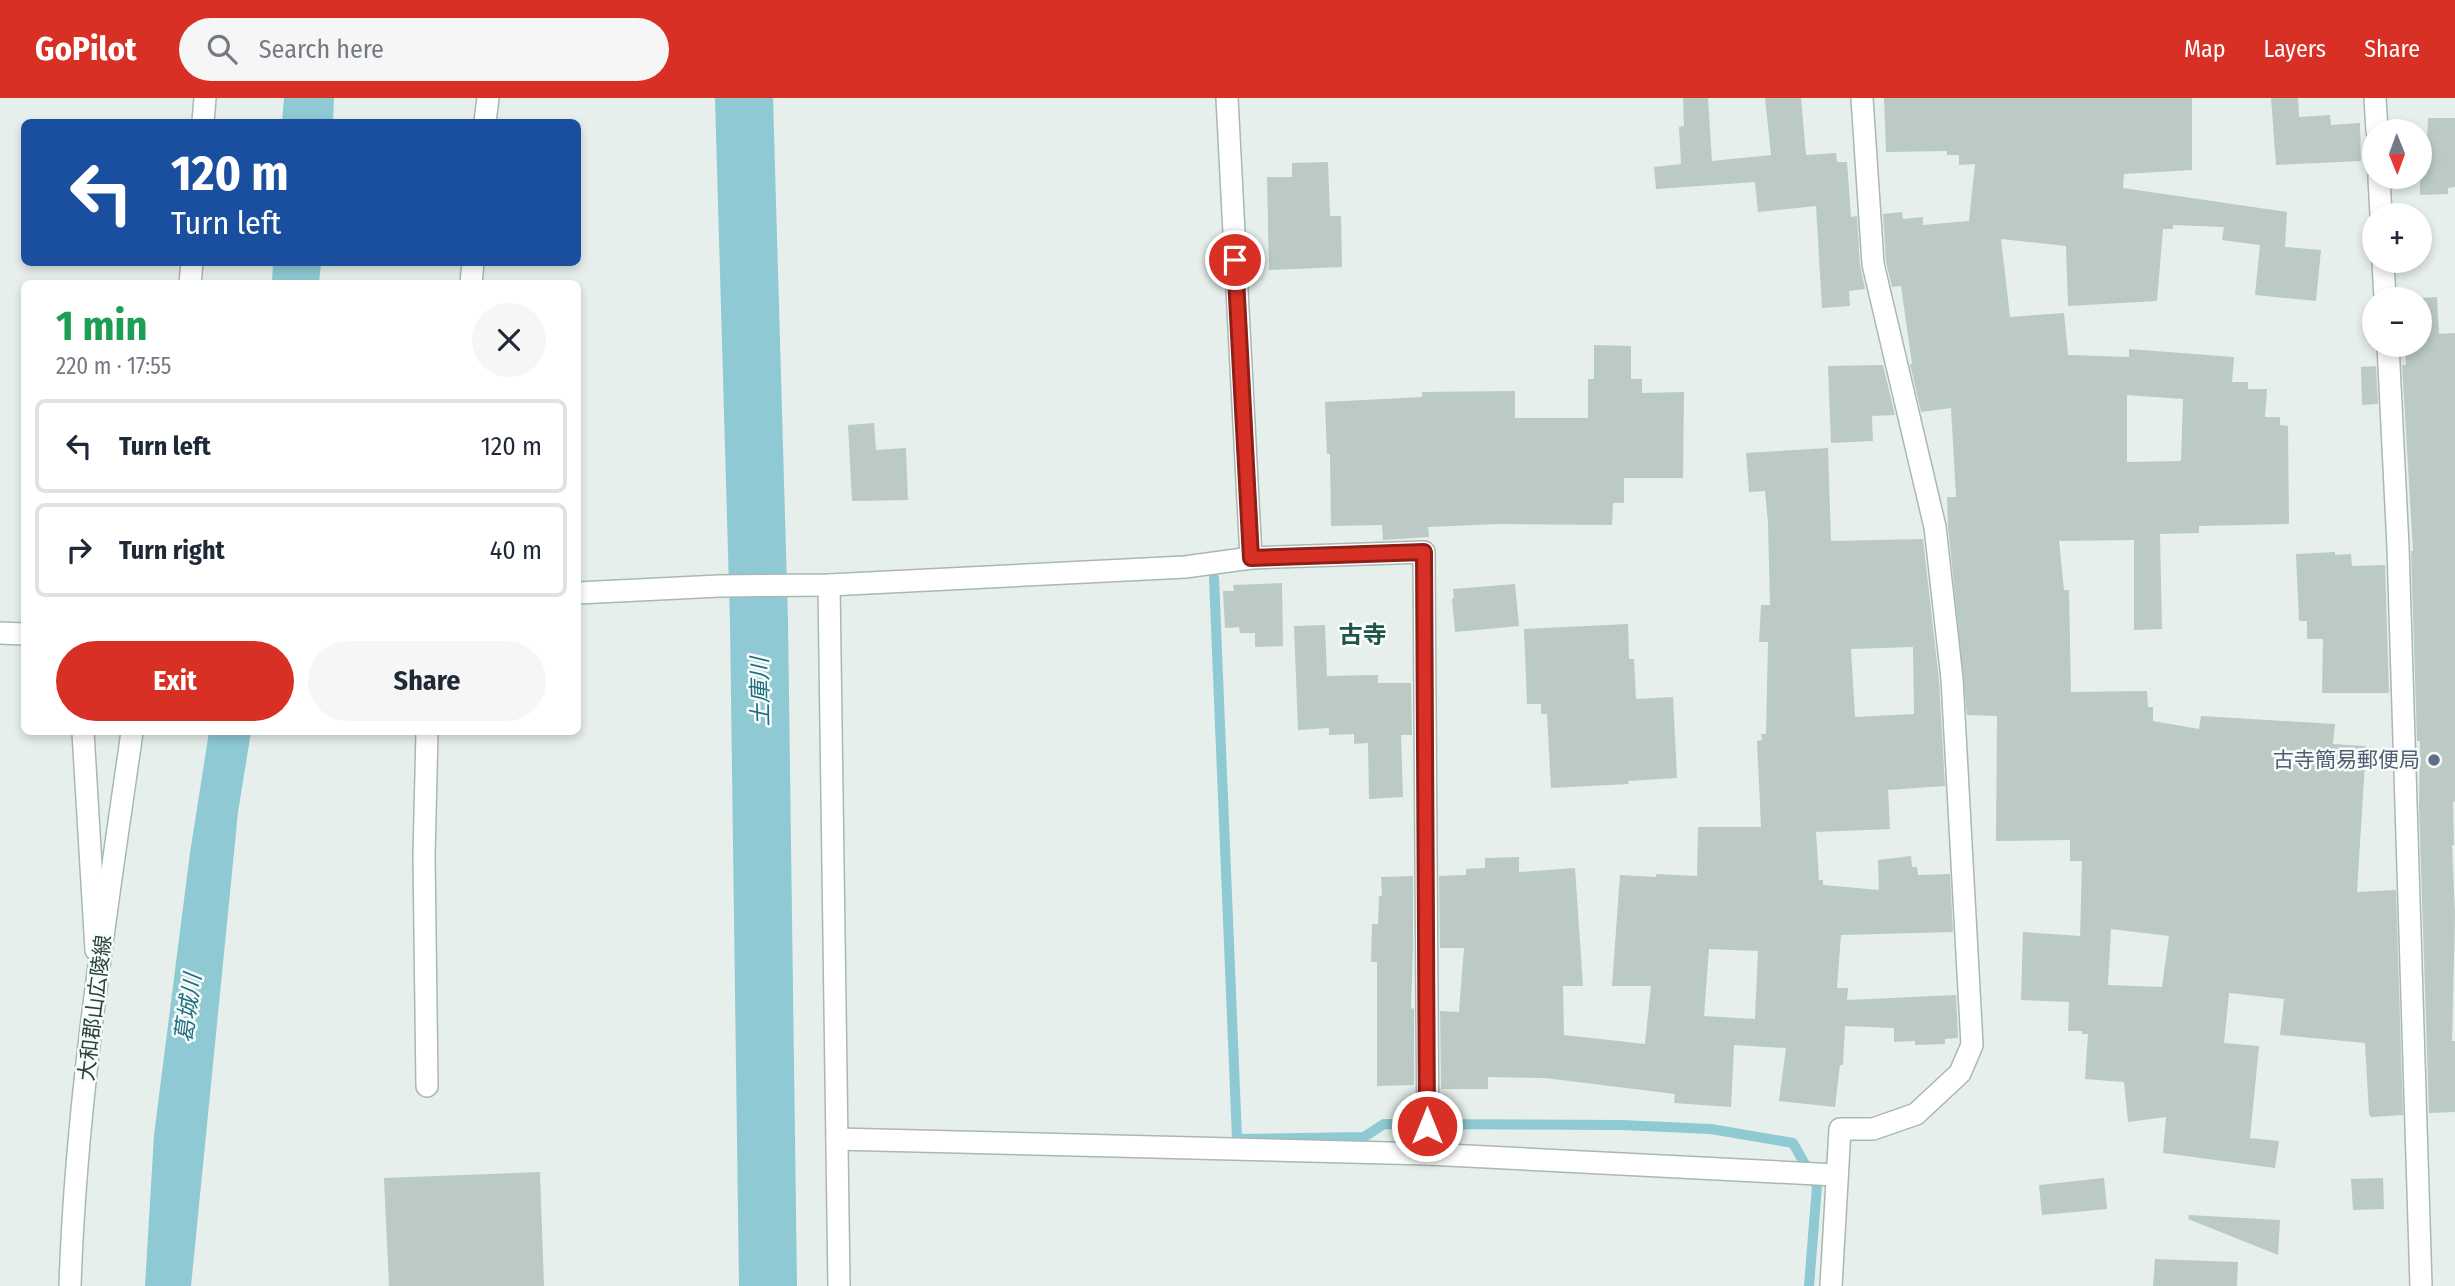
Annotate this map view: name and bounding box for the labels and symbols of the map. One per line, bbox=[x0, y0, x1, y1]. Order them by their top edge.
north arrow bbox=[2362, 119, 2432, 189]
pin bbox=[1205, 230, 1265, 290]
district label: 古寺 bbox=[1339, 621, 1387, 649]
water label: 土庫川 bbox=[745, 654, 775, 727]
place label: 古寺簡易郵便局 bbox=[2273, 747, 2420, 773]
marker: 古寺簡易郵便局 bbox=[2426, 752, 2442, 768]
street label: 大和郡山広陵線 bbox=[73, 933, 117, 1083]
water label: 葛城川 bbox=[169, 969, 207, 1044]
position arrow bbox=[1390, 1089, 1464, 1163]

